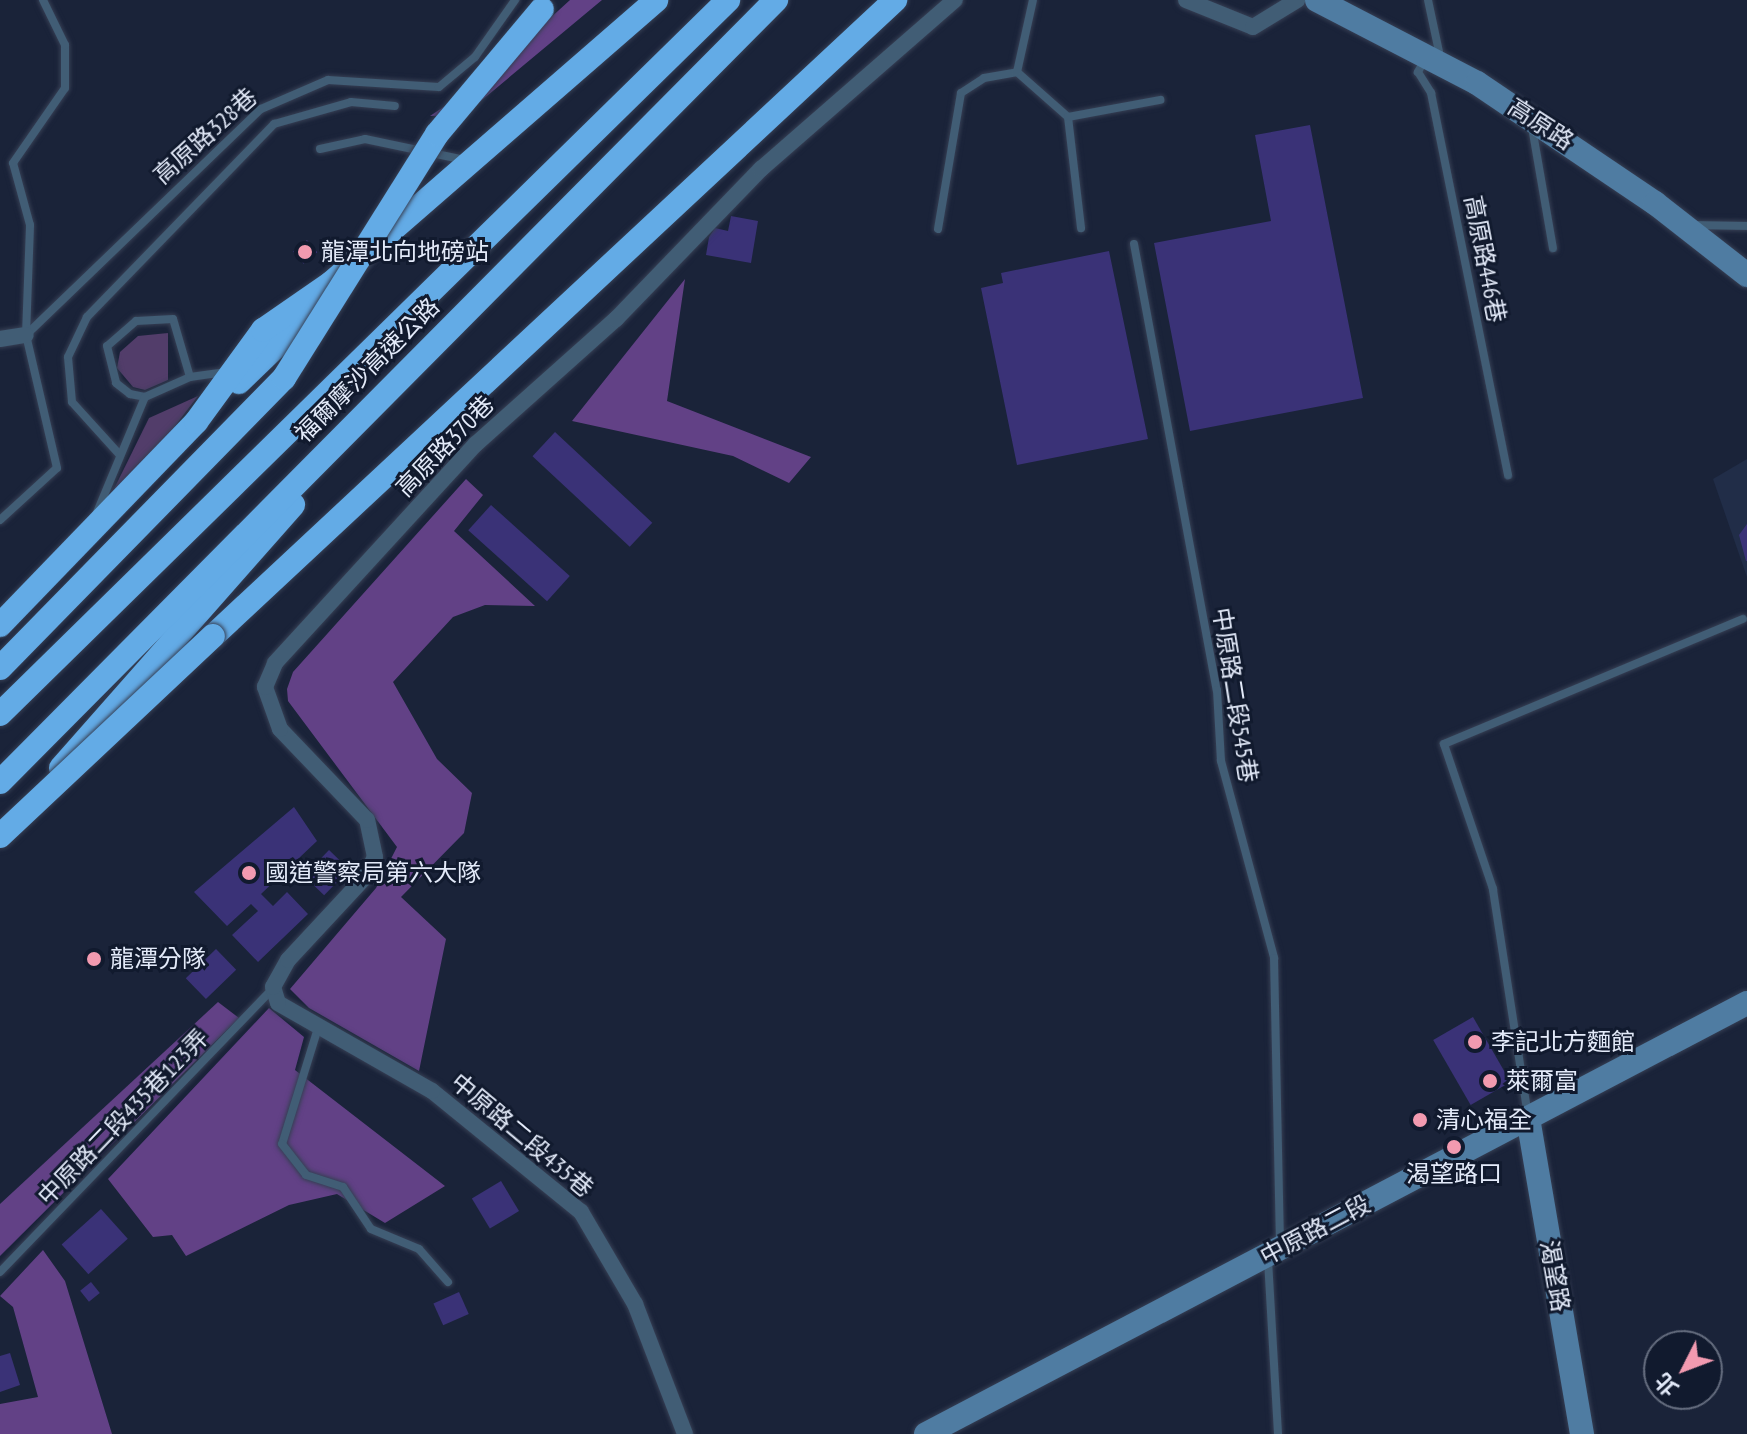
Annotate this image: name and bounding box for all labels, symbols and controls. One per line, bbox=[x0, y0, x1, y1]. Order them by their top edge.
street label: 高原路328巷 bbox=[148, 82, 262, 190]
street label: 高原路 bbox=[1503, 92, 1579, 156]
street label: 高原路446巷 bbox=[1459, 193, 1511, 325]
place label: 龍潭北向地磅站 bbox=[321, 238, 489, 266]
marker: 龍潭北向地磅站 bbox=[296, 243, 314, 261]
street label: 福爾摩沙高速公路 bbox=[289, 292, 445, 448]
street label: 高原路370巷 bbox=[390, 390, 500, 502]
street label: 中原路二段545巷 bbox=[1207, 606, 1263, 784]
place label: 國道警察局第六大隊 bbox=[265, 859, 481, 887]
marker: 國道警察局第六大隊 bbox=[240, 864, 258, 882]
place label: 龍潭分隊 bbox=[110, 945, 206, 973]
marker: 龍潭分隊 bbox=[85, 950, 103, 968]
street label: 中原路二段435巷123弄 bbox=[32, 1023, 214, 1211]
place label: 李記北方麵館 bbox=[1491, 1028, 1635, 1056]
marker: 李記北方麵館 bbox=[1466, 1033, 1484, 1051]
street label: 中原路二段435巷 bbox=[445, 1067, 599, 1203]
place label: 萊爾富 bbox=[1506, 1067, 1578, 1095]
marker: 萊爾富 bbox=[1481, 1072, 1499, 1090]
place label: 清心福全 bbox=[1436, 1106, 1532, 1134]
marker: 清心福全 bbox=[1411, 1111, 1429, 1129]
marker: 渴望路口 bbox=[1445, 1138, 1463, 1156]
place label: 渴望路口 bbox=[1406, 1160, 1502, 1188]
street label: 中原路二段 bbox=[1255, 1189, 1375, 1271]
street label: 渴望路 bbox=[1535, 1238, 1575, 1314]
north arrow bbox=[1643, 1330, 1723, 1410]
text: 北 bbox=[1649, 1367, 1684, 1402]

